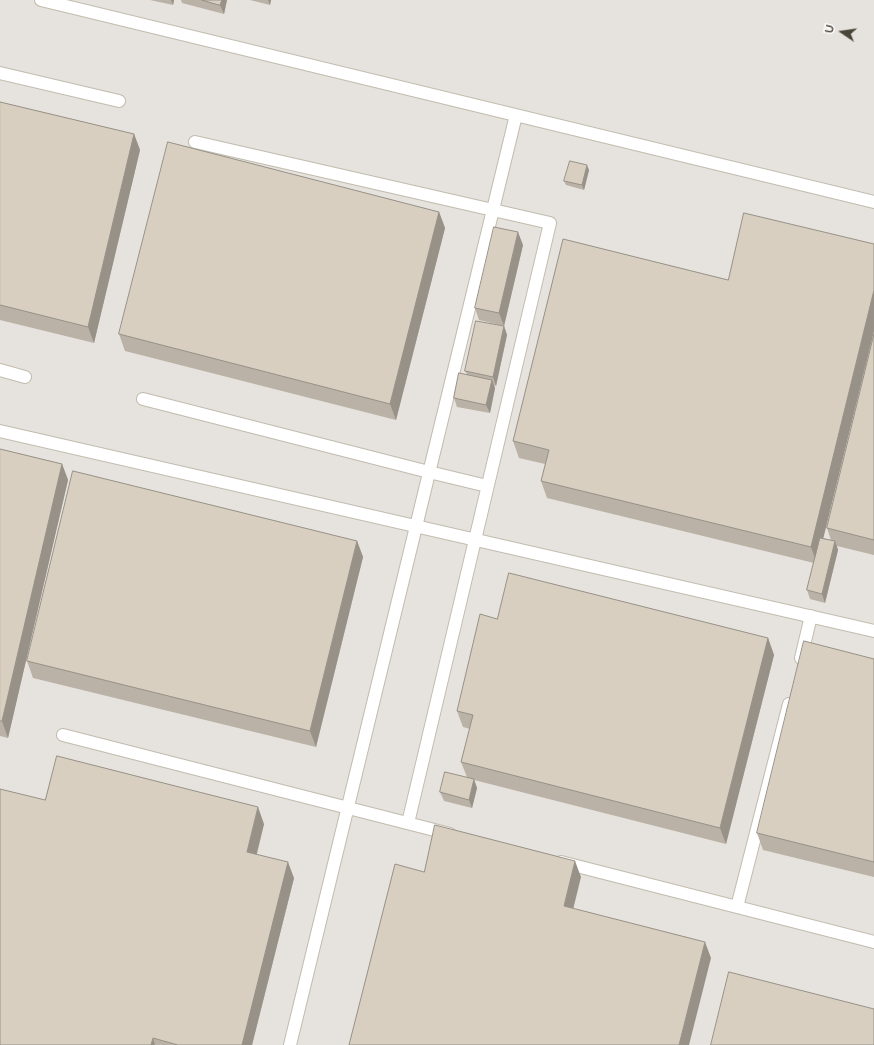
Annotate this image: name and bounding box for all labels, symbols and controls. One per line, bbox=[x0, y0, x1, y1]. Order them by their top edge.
north arrow bbox=[822, 12, 862, 52]
text: U bbox=[823, 24, 837, 35]

